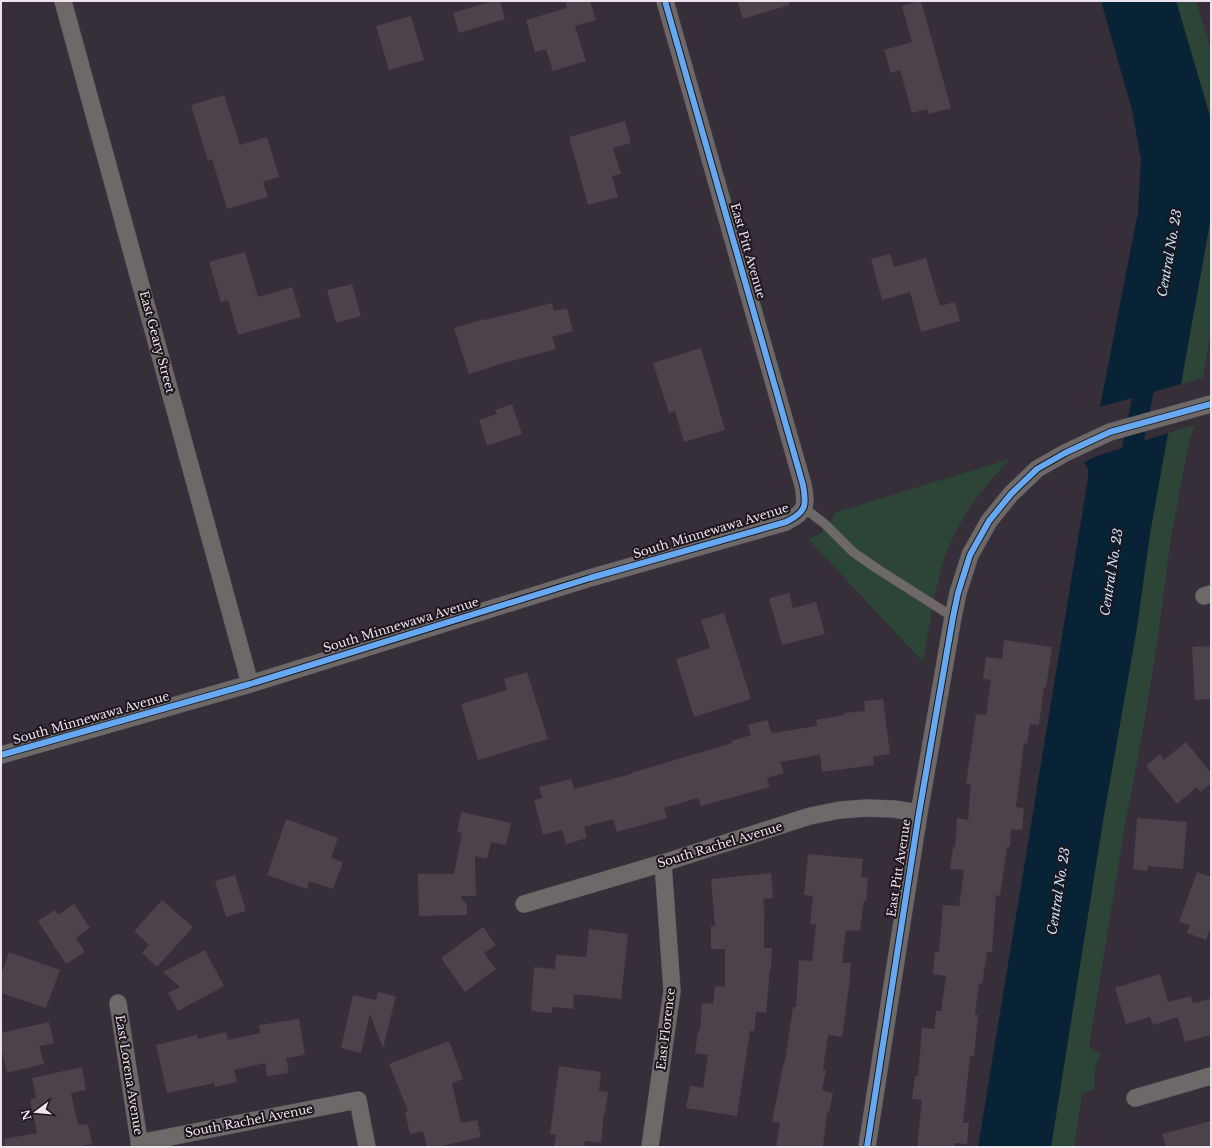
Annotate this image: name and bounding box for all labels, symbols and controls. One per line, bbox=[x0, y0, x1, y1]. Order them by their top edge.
street label: East Pitt Avenue bbox=[728, 201, 769, 301]
water label: Central No. 23 bbox=[1153, 208, 1186, 298]
street label: East Geary Street bbox=[137, 289, 178, 395]
street label: South Minnewawa Avenue bbox=[631, 500, 791, 561]
water label: Central No. 23 bbox=[1096, 527, 1127, 617]
street label: South Minnewawa Avenue bbox=[321, 594, 481, 655]
street label: South Minnewawa Avenue bbox=[11, 688, 171, 747]
street label: South Rachel Avenue bbox=[655, 818, 784, 871]
street label: East Pitt Avenue bbox=[883, 818, 914, 918]
water label: Central No. 23 bbox=[1043, 846, 1074, 936]
street label: East Florence bbox=[653, 987, 678, 1071]
street label: East Lorena Avenue bbox=[113, 1014, 146, 1136]
north arrow bbox=[16, 1092, 56, 1132]
street label: South Rachel Avenue bbox=[184, 1101, 314, 1140]
text: N bbox=[18, 1107, 35, 1122]

